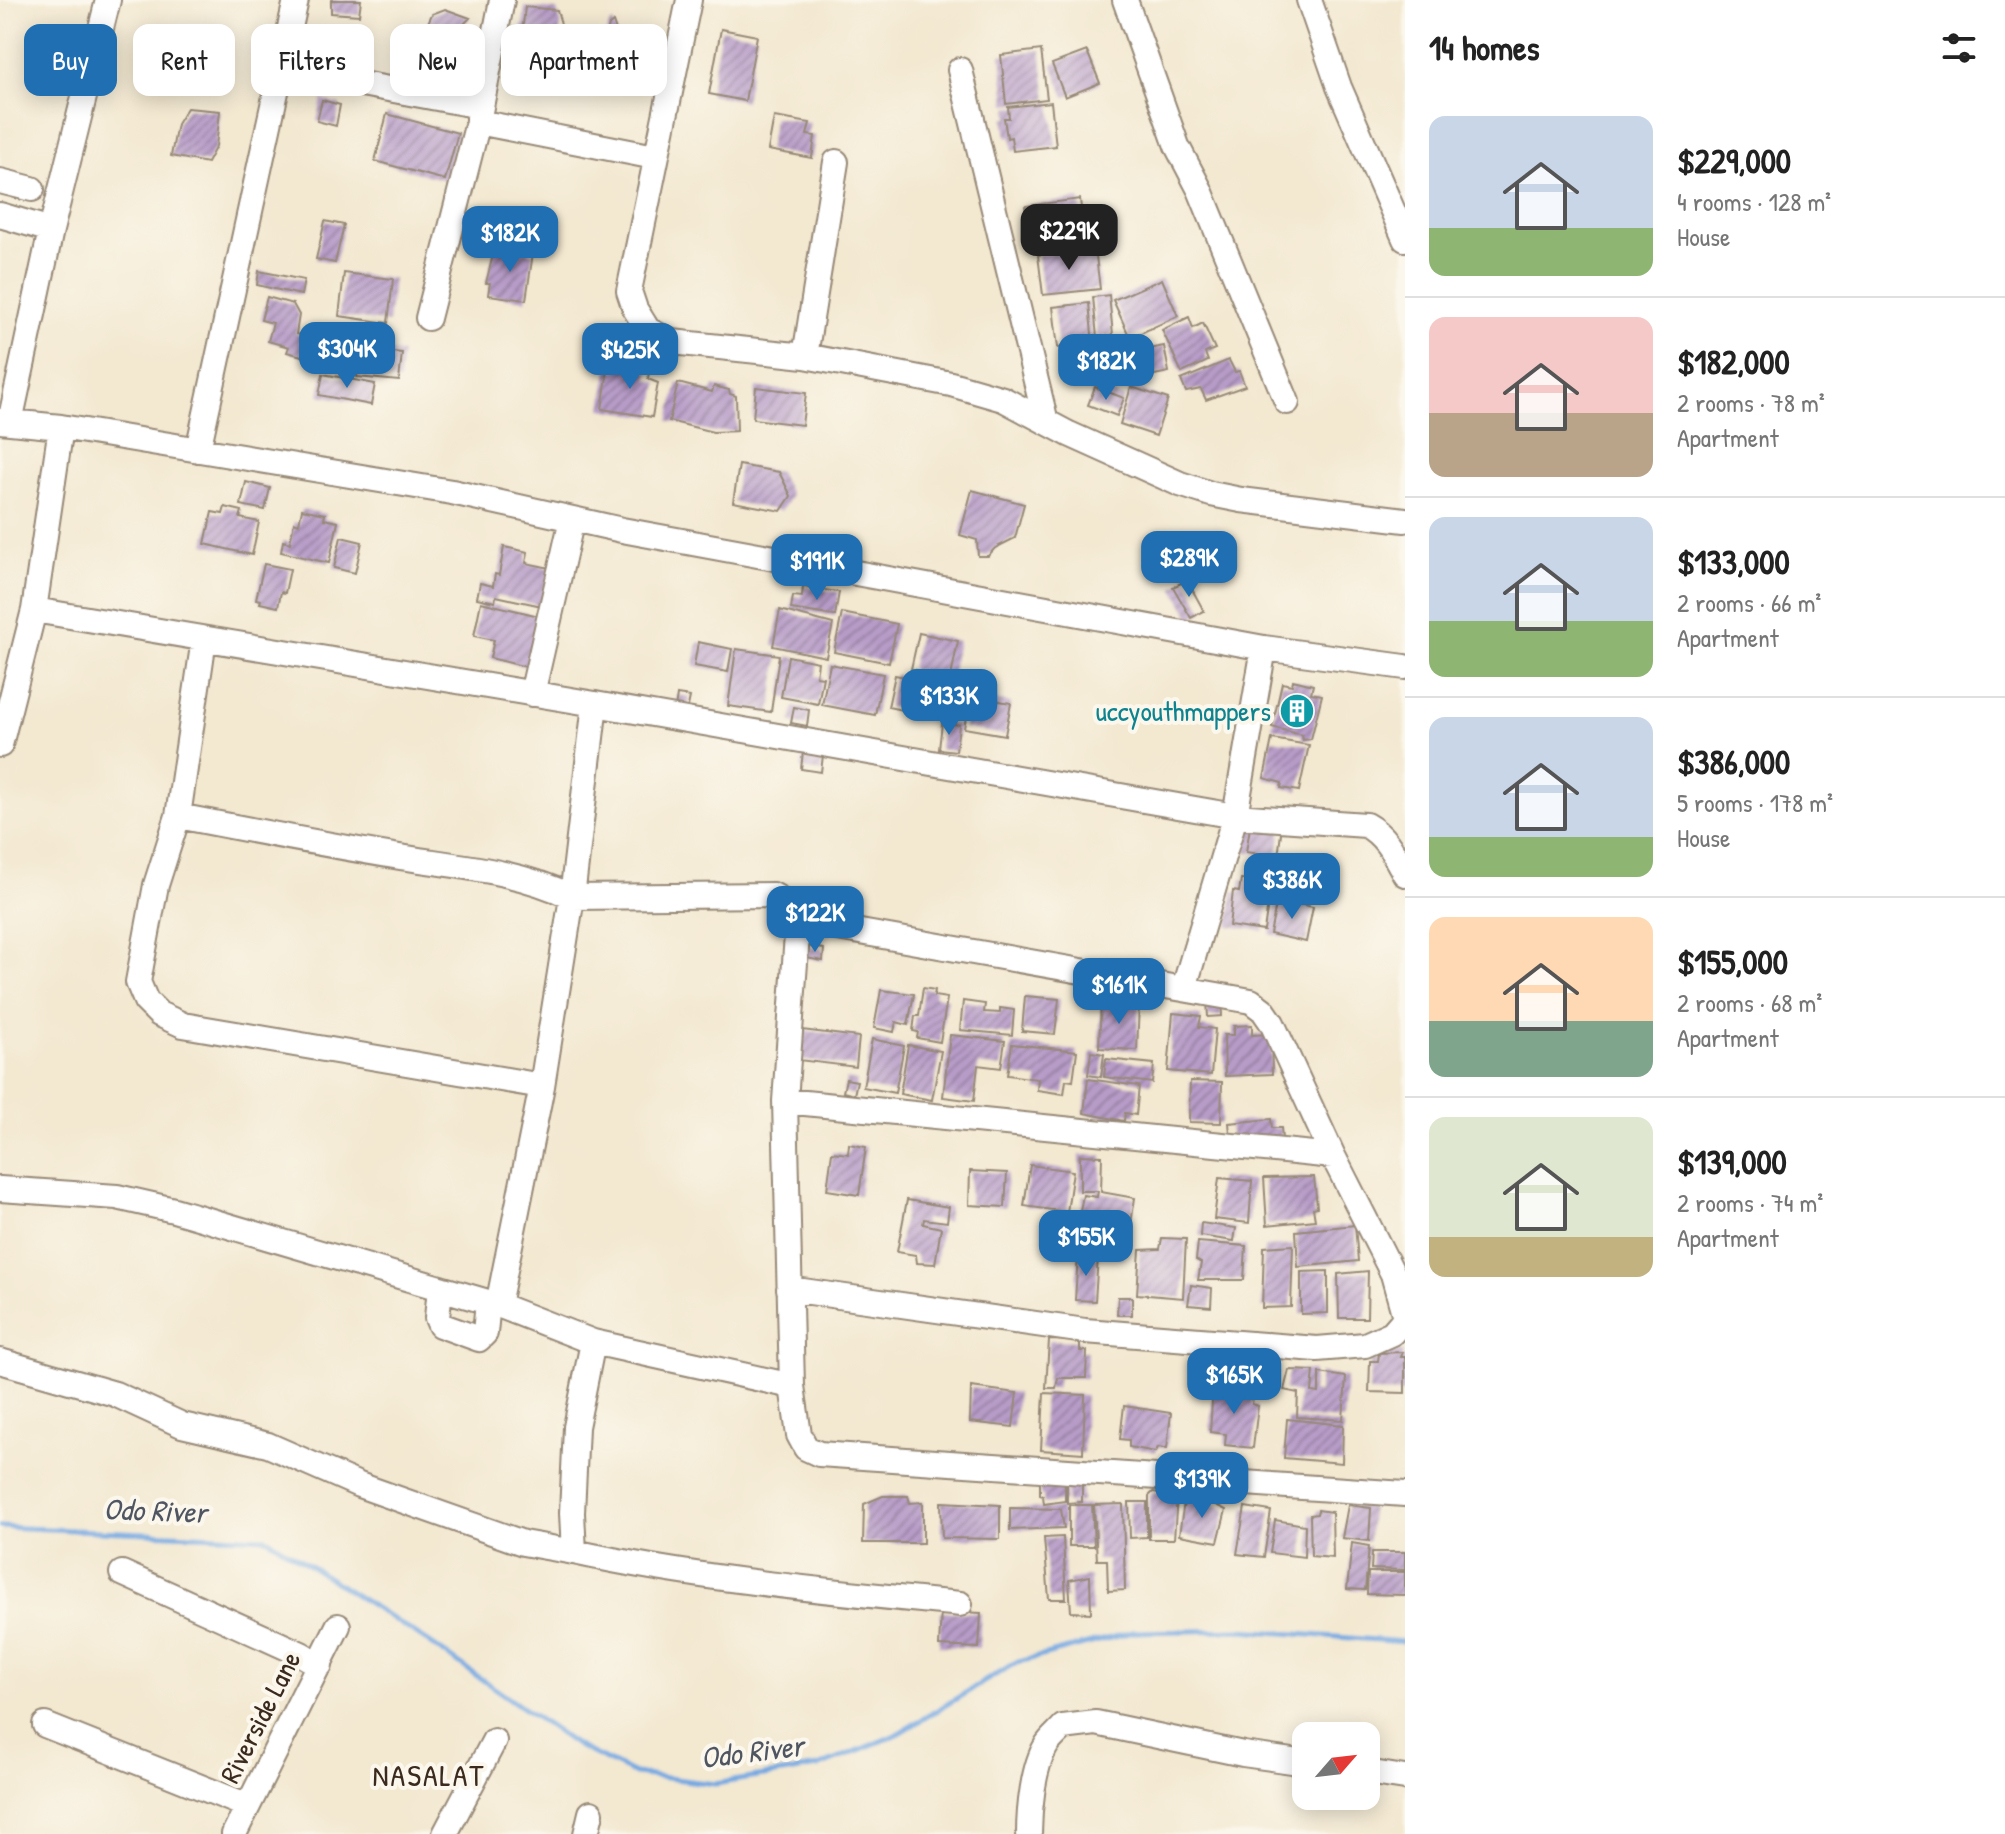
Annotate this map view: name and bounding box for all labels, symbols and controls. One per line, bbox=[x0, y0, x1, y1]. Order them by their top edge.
chip: Buy bbox=[24, 24, 117, 96]
chip: Rent bbox=[133, 24, 235, 96]
chip: Filters bbox=[251, 24, 374, 96]
chip: New bbox=[390, 24, 485, 96]
chip: Apartment bbox=[501, 24, 667, 96]
text: 14 homes bbox=[1429, 25, 1540, 71]
icon: filters bbox=[1937, 26, 1981, 70]
text: $229,000 bbox=[1677, 138, 1791, 184]
icon: home bbox=[1493, 148, 1589, 244]
text: 4 rooms · 128 m² bbox=[1677, 184, 1831, 219]
pin: $229K bbox=[1013, 204, 1125, 272]
pin: $182K bbox=[454, 206, 566, 274]
text: $229K bbox=[1039, 212, 1099, 247]
text: $182K bbox=[480, 214, 540, 249]
text: House bbox=[1677, 219, 1730, 254]
pin: $304K bbox=[291, 322, 403, 390]
pin: $425K bbox=[574, 323, 686, 391]
text: $304K bbox=[317, 330, 377, 365]
text: $425K bbox=[600, 331, 660, 366]
pin: $182K bbox=[1050, 334, 1162, 402]
text: $182,000 bbox=[1677, 339, 1790, 385]
text: $182K bbox=[1076, 342, 1136, 377]
icon: home bbox=[1493, 349, 1589, 445]
text: 2 rooms · 78 m² bbox=[1677, 385, 1825, 420]
text: Apartment bbox=[1677, 420, 1779, 455]
pin: $289K bbox=[1133, 531, 1245, 599]
pin: $191K bbox=[761, 534, 873, 602]
text: $289K bbox=[1159, 539, 1219, 574]
text: $133,000 bbox=[1677, 539, 1790, 585]
text: $191K bbox=[789, 542, 845, 577]
icon: home bbox=[1493, 549, 1589, 645]
text: 2 rooms · 66 m² bbox=[1677, 585, 1821, 620]
text: Apartment bbox=[1677, 620, 1779, 655]
pin: $133K bbox=[893, 669, 1005, 737]
text: $133K bbox=[919, 677, 979, 712]
place label: uccyouthmappers bbox=[1096, 692, 1271, 730]
building icon: uccyouthmappers bbox=[1278, 692, 1316, 730]
text: $386,000 bbox=[1677, 739, 1790, 785]
icon: home bbox=[1493, 749, 1589, 845]
text: 5 rooms · 178 m² bbox=[1677, 785, 1833, 820]
text: House bbox=[1677, 820, 1730, 855]
pin: $386K bbox=[1236, 853, 1348, 921]
text: $386K bbox=[1262, 861, 1322, 896]
pin: $122K bbox=[759, 886, 871, 954]
text: $122K bbox=[785, 894, 845, 929]
text: $155,000 bbox=[1677, 939, 1788, 985]
icon: home bbox=[1493, 949, 1589, 1045]
pin: $161K bbox=[1063, 958, 1175, 1026]
text: $161K bbox=[1091, 966, 1147, 1001]
text: 2 rooms · 68 m² bbox=[1677, 985, 1822, 1020]
text: Apartment bbox=[1677, 1020, 1779, 1055]
text: $139,000 bbox=[1677, 1139, 1787, 1185]
icon: home bbox=[1493, 1149, 1589, 1245]
text: 2 rooms · 74 m² bbox=[1677, 1185, 1823, 1220]
pin: $155K bbox=[1030, 1210, 1142, 1278]
text: $155K bbox=[1057, 1218, 1115, 1253]
text: Apartment bbox=[1677, 1220, 1779, 1255]
pin: $165K bbox=[1178, 1348, 1290, 1416]
text: $165K bbox=[1205, 1356, 1263, 1391]
pin: $139K bbox=[1146, 1452, 1258, 1520]
text: $139K bbox=[1173, 1460, 1231, 1495]
water label: Odo River bbox=[103, 1488, 211, 1532]
street label: Riverside Lane bbox=[211, 1645, 309, 1789]
north arrow bbox=[1292, 1722, 1380, 1810]
map controls bbox=[1292, 1722, 1380, 1810]
water label: Odo River bbox=[698, 1724, 809, 1777]
district label: NASALAT bbox=[373, 1755, 485, 1795]

